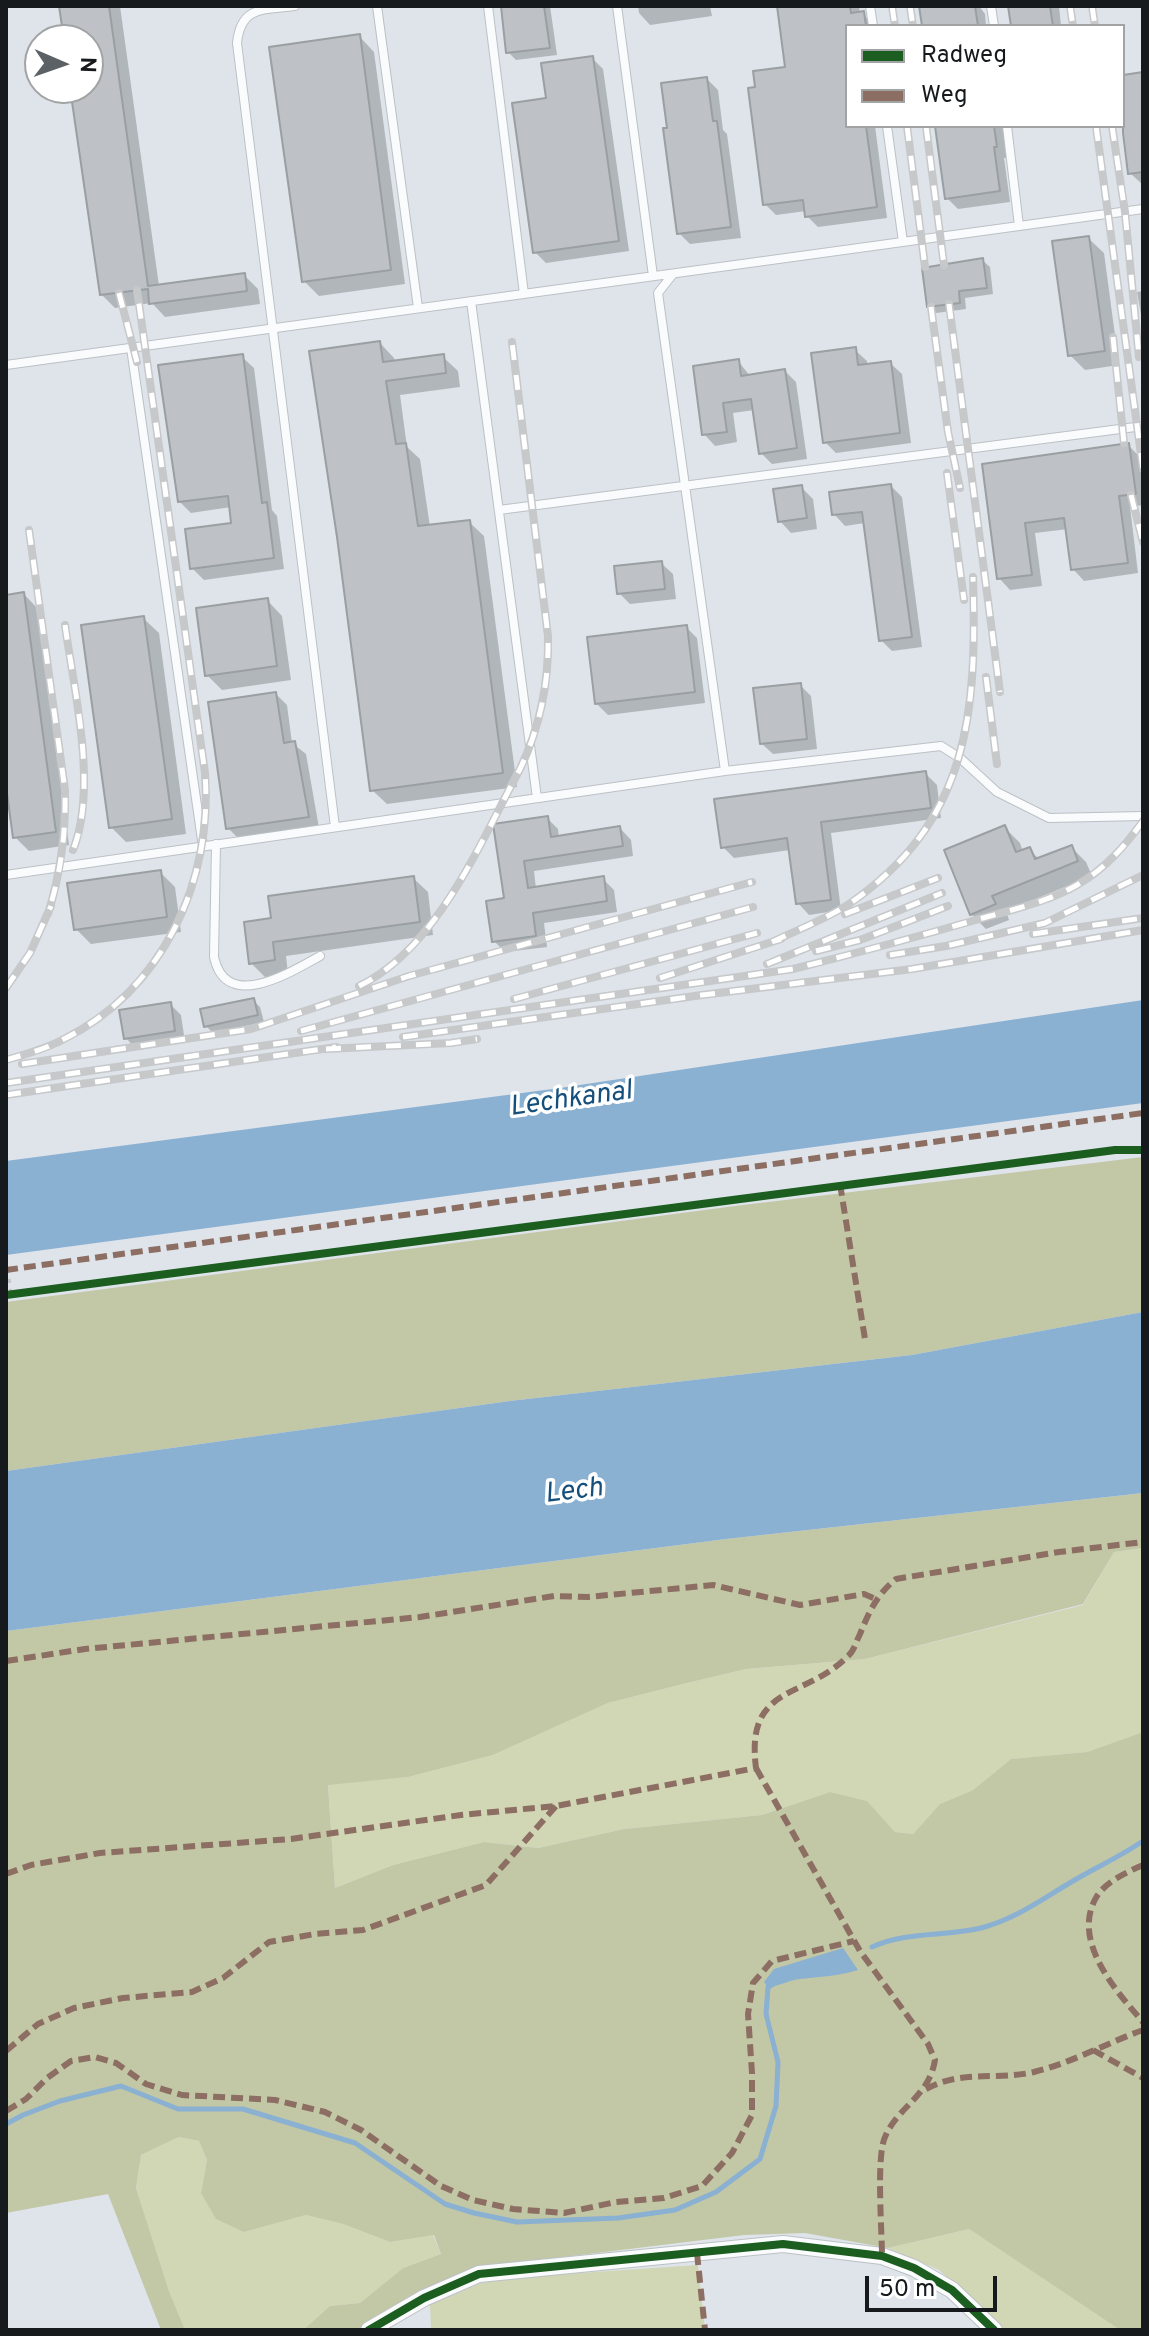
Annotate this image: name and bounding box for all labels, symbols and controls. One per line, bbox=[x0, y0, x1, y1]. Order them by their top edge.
north arrow bbox=[24, 24, 104, 104]
legend bbox=[845, 24, 1125, 128]
text: Radweg bbox=[921, 41, 1007, 71]
text: N bbox=[73, 56, 100, 73]
text: Weg bbox=[921, 81, 968, 111]
water label: Lechkanal bbox=[508, 1076, 634, 1126]
water label: Lech bbox=[543, 1473, 605, 1513]
scale bar bbox=[869, 2260, 1001, 2310]
text: 50 m bbox=[879, 2275, 935, 2305]

